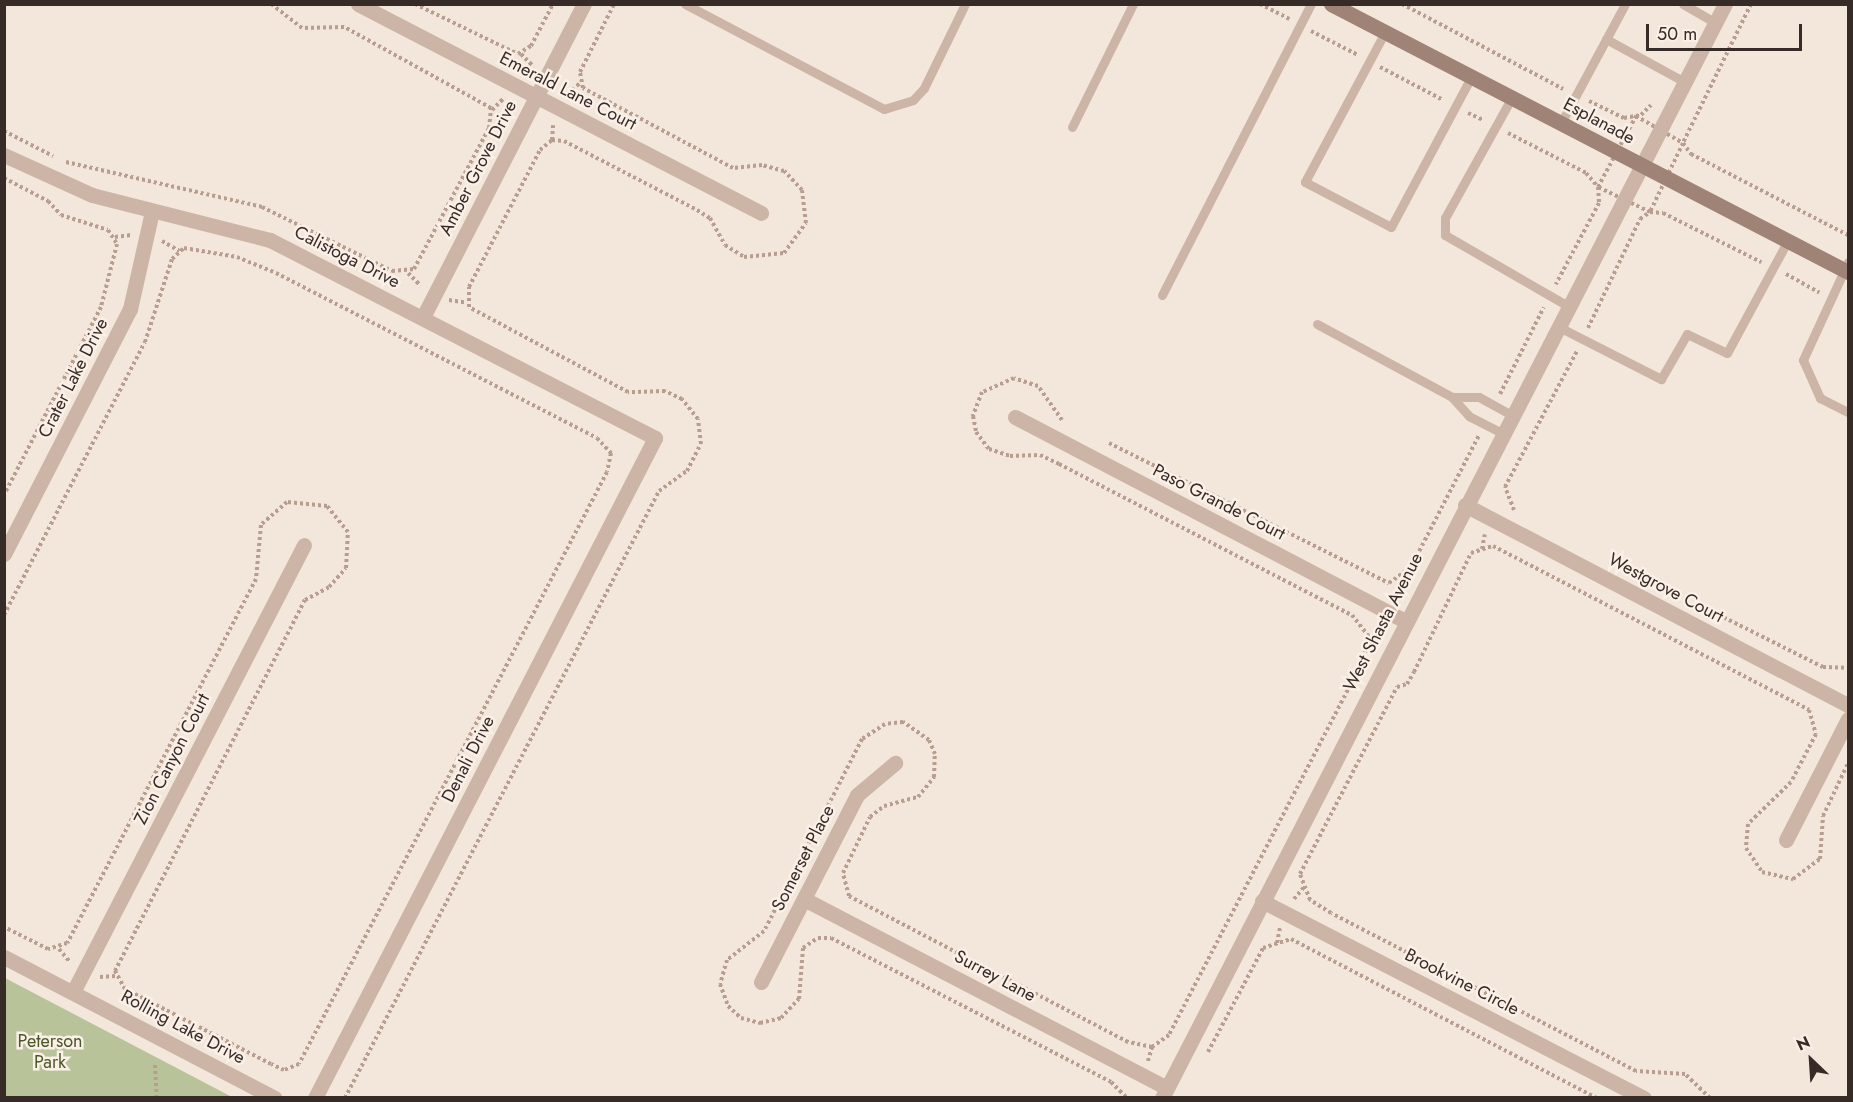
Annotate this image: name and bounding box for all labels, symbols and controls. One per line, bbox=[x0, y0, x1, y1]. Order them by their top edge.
scale bar bbox=[1649, 12, 1805, 50]
text: 50 m bbox=[1657, 21, 1697, 47]
street label: Emerald Lane Court bbox=[496, 47, 640, 135]
street label: Esplanade bbox=[1560, 93, 1638, 149]
street label: Amber Grove Drive bbox=[435, 97, 521, 239]
street label: Calistoga Drive bbox=[291, 221, 403, 293]
street label: Crater Lake Drive bbox=[34, 315, 112, 441]
street label: Paso Grande Court bbox=[1149, 459, 1289, 545]
street label: West Shasta Avenue bbox=[1339, 549, 1427, 695]
street label: Westgrove Court bbox=[1605, 549, 1727, 627]
street label: Zion Canyon Court bbox=[130, 690, 214, 828]
street label: Denali Drive bbox=[437, 712, 499, 806]
street label: Somerset Place bbox=[767, 801, 839, 915]
street label: Brookvine Circle bbox=[1401, 944, 1523, 1020]
street label: Surrey Lane bbox=[951, 946, 1039, 1006]
street label: Rolling Lake Drive bbox=[117, 985, 249, 1069]
north arrow bbox=[1781, 1030, 1841, 1090]
text: N bbox=[1793, 1030, 1814, 1056]
park label: Peterson Park bbox=[18, 1031, 82, 1074]

